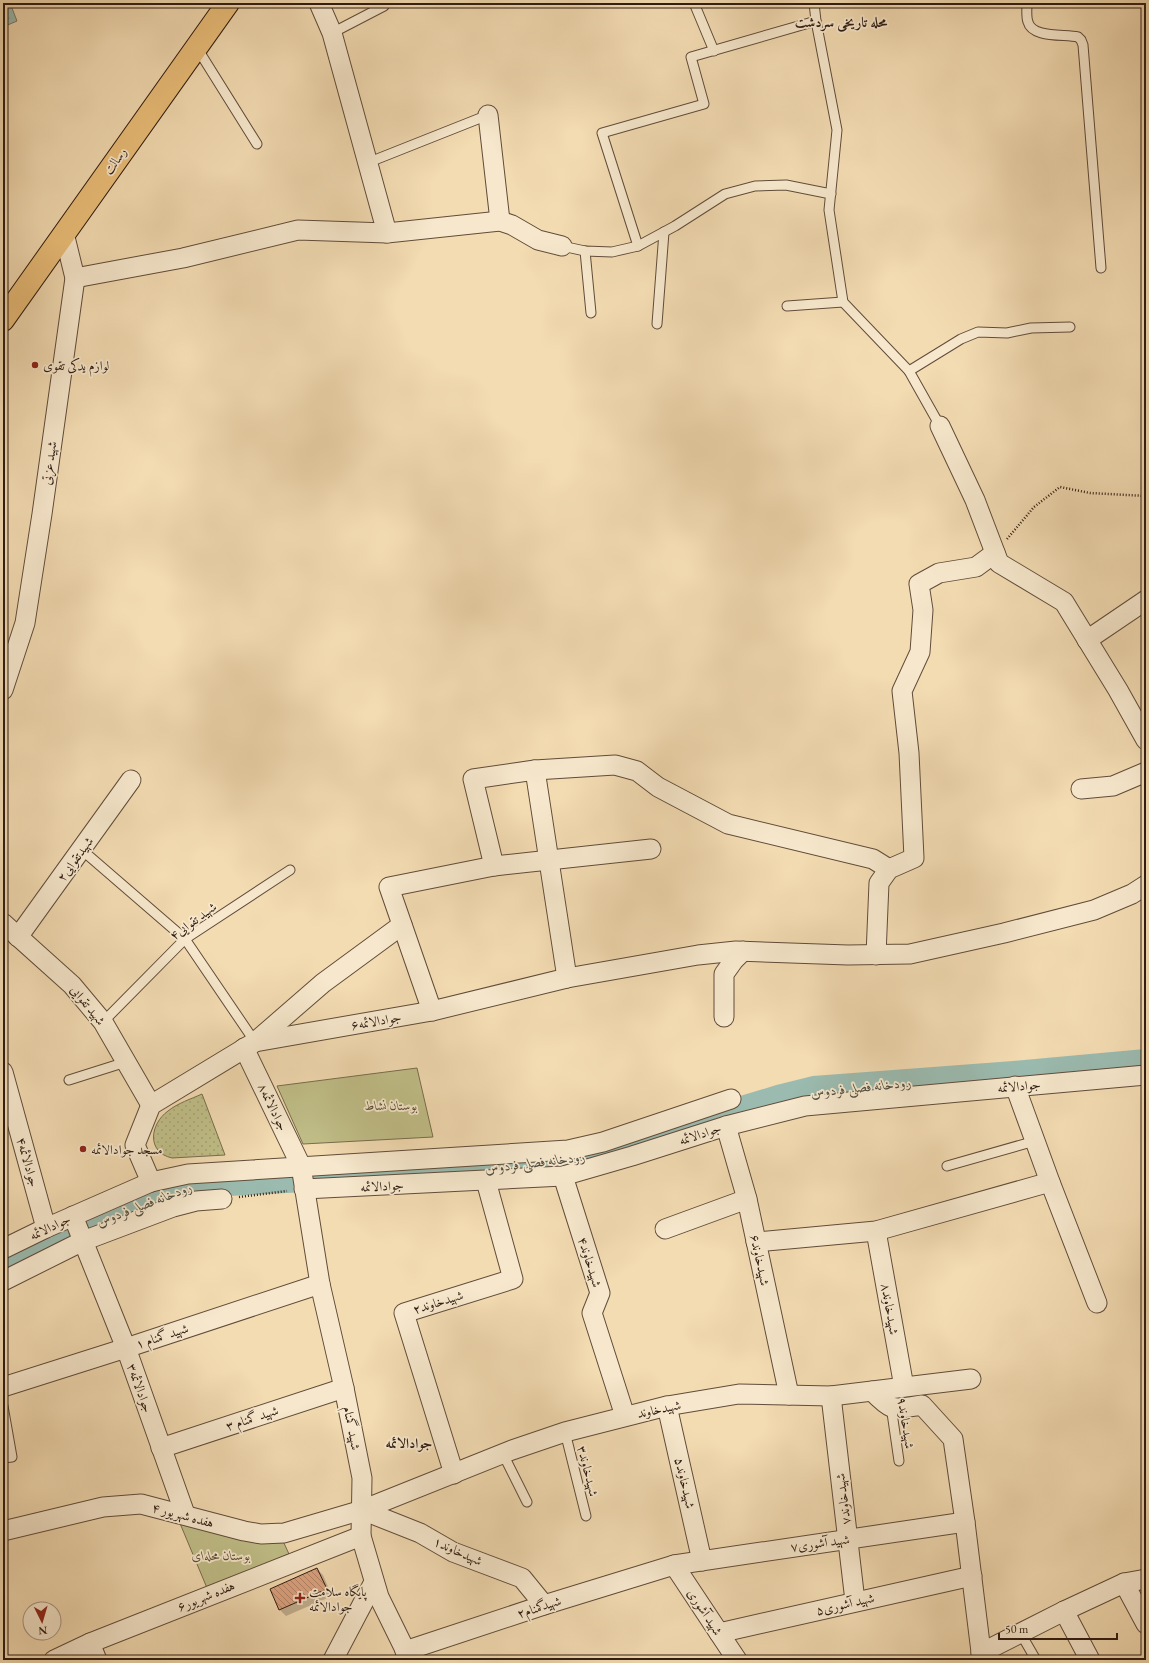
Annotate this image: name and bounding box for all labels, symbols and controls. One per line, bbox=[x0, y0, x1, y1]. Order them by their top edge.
district label: محله تاریخی سردشت bbox=[795, 13, 888, 32]
street label: رسالت bbox=[100, 144, 130, 178]
place label: لوازم یدکی تقوی bbox=[43, 357, 109, 377]
marker: لوازم یدکی تقوی bbox=[30, 360, 40, 370]
street label: شهید عزتی bbox=[38, 440, 61, 486]
street label: شهیدتقوایی۲ bbox=[53, 833, 97, 885]
street label: شهید تقوایی۴ bbox=[166, 898, 220, 944]
street label: شهید تقوایی bbox=[67, 982, 109, 1028]
street label: جوادالائمه۶ bbox=[349, 1008, 403, 1034]
water label: رودخانه فصلی فردوس bbox=[810, 1073, 912, 1102]
street label: جوادالائمه bbox=[997, 1076, 1041, 1096]
street label: جوادالائمه۸ bbox=[254, 1080, 292, 1134]
park label: بوستان نشاط bbox=[364, 1097, 418, 1114]
street label: جوادالائمه bbox=[677, 1119, 723, 1149]
street label: جوادالائمه۴ bbox=[13, 1135, 43, 1189]
place label: مسجد جوادالائمه bbox=[91, 1141, 163, 1158]
marker: مسجد جوادالائمه bbox=[78, 1144, 88, 1154]
water label: رودخانه فصلی فردوس bbox=[484, 1147, 586, 1178]
street label: جوادالائمه bbox=[360, 1176, 404, 1196]
water label: رودخانه فصلی فردوس bbox=[94, 1178, 195, 1231]
street label: جوادالائمه bbox=[27, 1210, 73, 1244]
street label: شهیدخاوند۶ bbox=[746, 1233, 774, 1287]
street label: شهیدخاوند۴ bbox=[574, 1235, 606, 1289]
street label: شهیدخاوند۸ bbox=[877, 1282, 903, 1336]
street label: شهیدخاوند۲ bbox=[411, 1286, 465, 1318]
street label: شهید گمنام ۱ bbox=[133, 1320, 191, 1355]
street label: جوادالائمه۳ bbox=[123, 1361, 157, 1415]
street label: شهیدخاوند bbox=[636, 1396, 682, 1422]
street label: شهیدخاوند۹ bbox=[894, 1396, 918, 1450]
street label: شهید گمنام ۳ bbox=[223, 1402, 281, 1437]
street label: شهید گمنام bbox=[336, 1405, 365, 1452]
district label: جوادالائمه bbox=[386, 1434, 432, 1452]
street label: شهیدخاوند۳ bbox=[573, 1444, 603, 1498]
street label: شهیدخاوند۵ bbox=[671, 1456, 699, 1510]
street label: شهیدخاوند۷ bbox=[831, 1472, 855, 1526]
street label: هفده شهریور ۴ bbox=[150, 1499, 216, 1531]
street label: شهید آشوری۷ bbox=[789, 1530, 851, 1556]
street label: شهیدخاوند۱ bbox=[431, 1533, 485, 1569]
park label: بوستان محله‌ای bbox=[192, 1547, 251, 1564]
street label: هفده شهریور۶ bbox=[175, 1577, 237, 1615]
place label: پایگاه سلامت جوادالائمه bbox=[309, 1583, 367, 1615]
street label: شهید آشوری bbox=[684, 1585, 726, 1639]
street label: شهید آشوری۵ bbox=[814, 1589, 876, 1619]
marker: پایگاه سلامت جوادالائمه bbox=[294, 1592, 306, 1604]
street label: شهیدگمنام۲ bbox=[515, 1592, 564, 1625]
north arrow bbox=[22, 1601, 62, 1641]
scale bar bbox=[999, 1615, 1117, 1641]
text: 50 m bbox=[1005, 1621, 1029, 1637]
text: N bbox=[38, 1624, 48, 1638]

